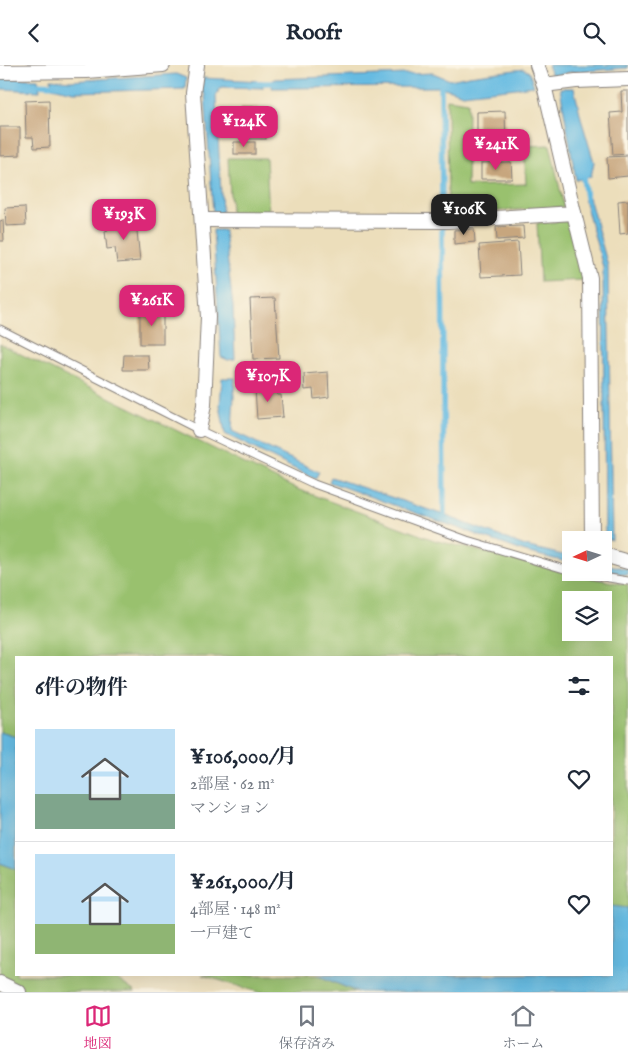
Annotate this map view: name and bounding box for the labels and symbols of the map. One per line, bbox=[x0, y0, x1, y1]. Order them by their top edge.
pin: ¥124K bbox=[209, 106, 279, 148]
pin: ¥241K bbox=[461, 129, 531, 171]
pin: ¥106K bbox=[429, 193, 499, 236]
pin: ¥193K bbox=[89, 199, 159, 241]
pin: ¥261K bbox=[117, 285, 187, 327]
pin: ¥107K bbox=[233, 361, 303, 403]
north arrow bbox=[562, 531, 612, 581]

